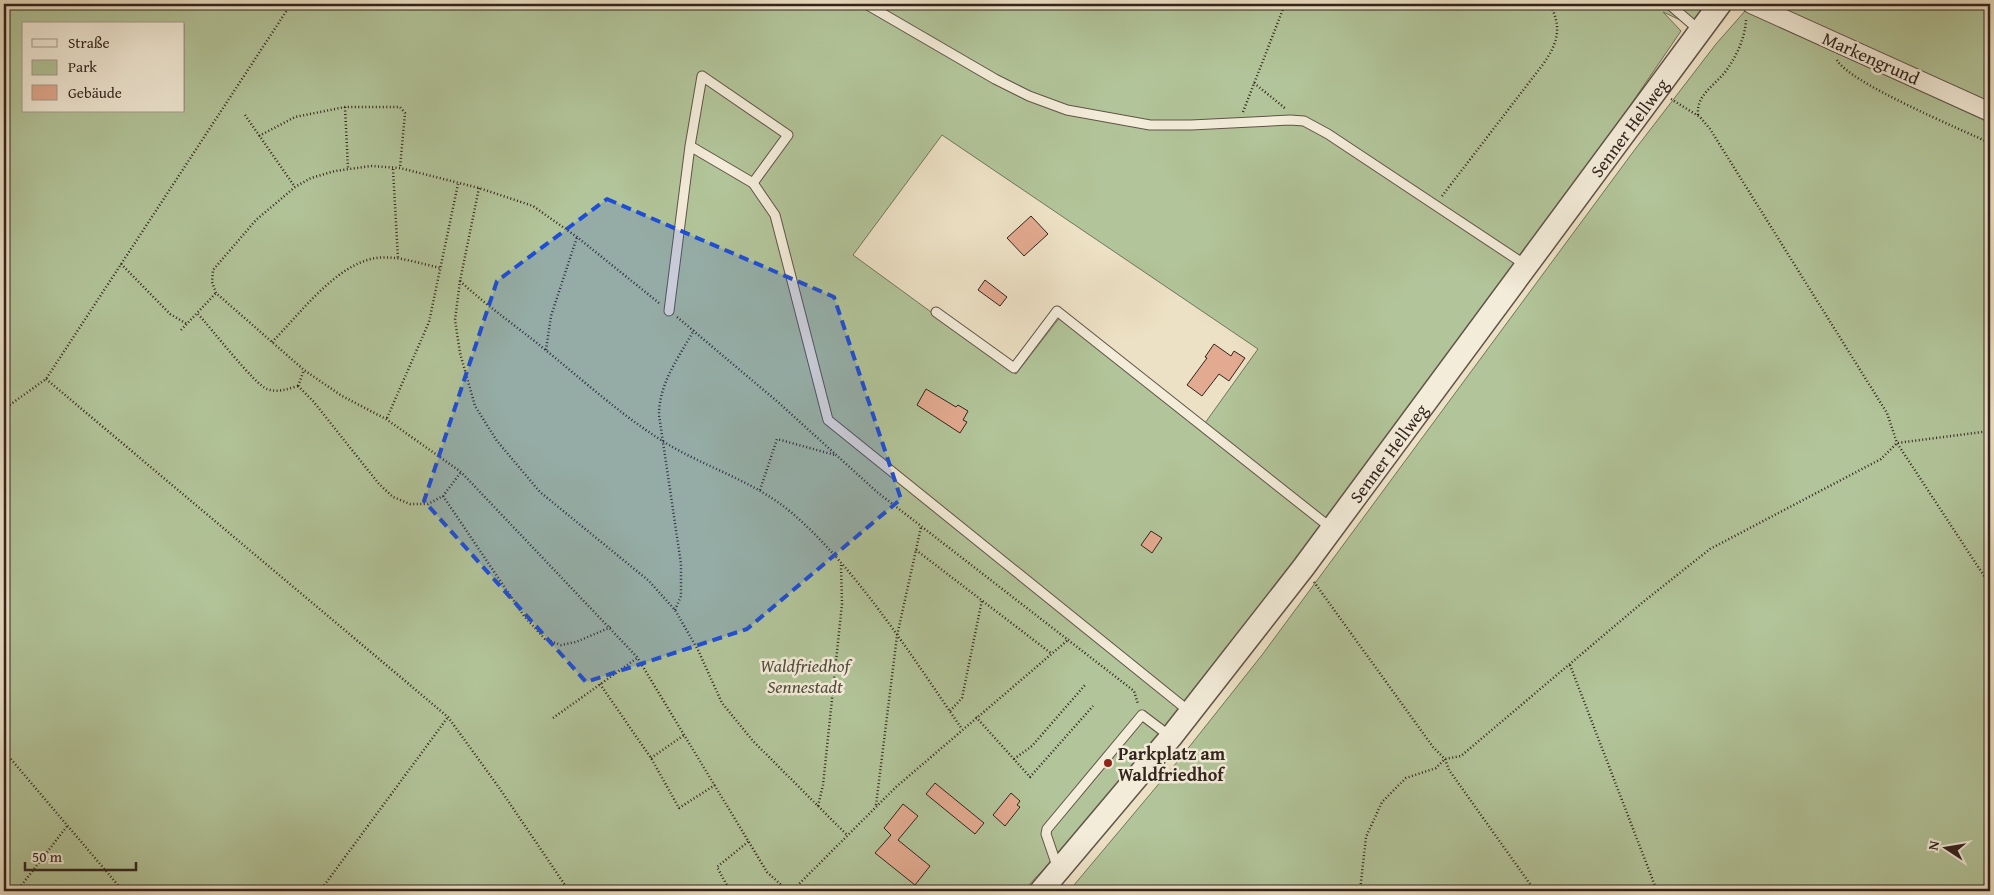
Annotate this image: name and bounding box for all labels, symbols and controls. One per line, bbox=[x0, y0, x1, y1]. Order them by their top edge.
legend bbox=[22, 22, 185, 112]
street label: Markengrund bbox=[1818, 25, 1924, 92]
text: Straße bbox=[68, 32, 110, 53]
text: Park bbox=[68, 56, 97, 77]
street label: Senner Hellweg bbox=[1583, 72, 1675, 183]
text: Gebäude bbox=[68, 82, 122, 103]
street label: Senner Hellweg bbox=[1342, 398, 1434, 508]
park label: Waldfriedhof Sennestadt bbox=[760, 652, 853, 700]
place label: Parkplatz am Waldfriedhof bbox=[1118, 740, 1226, 788]
marker: Parkplatz am Waldfriedhof bbox=[1102, 757, 1114, 769]
north arrow bbox=[1922, 822, 1972, 872]
text: N bbox=[1923, 838, 1944, 852]
scale bar bbox=[25, 840, 136, 872]
text: 50 m bbox=[32, 846, 63, 867]

